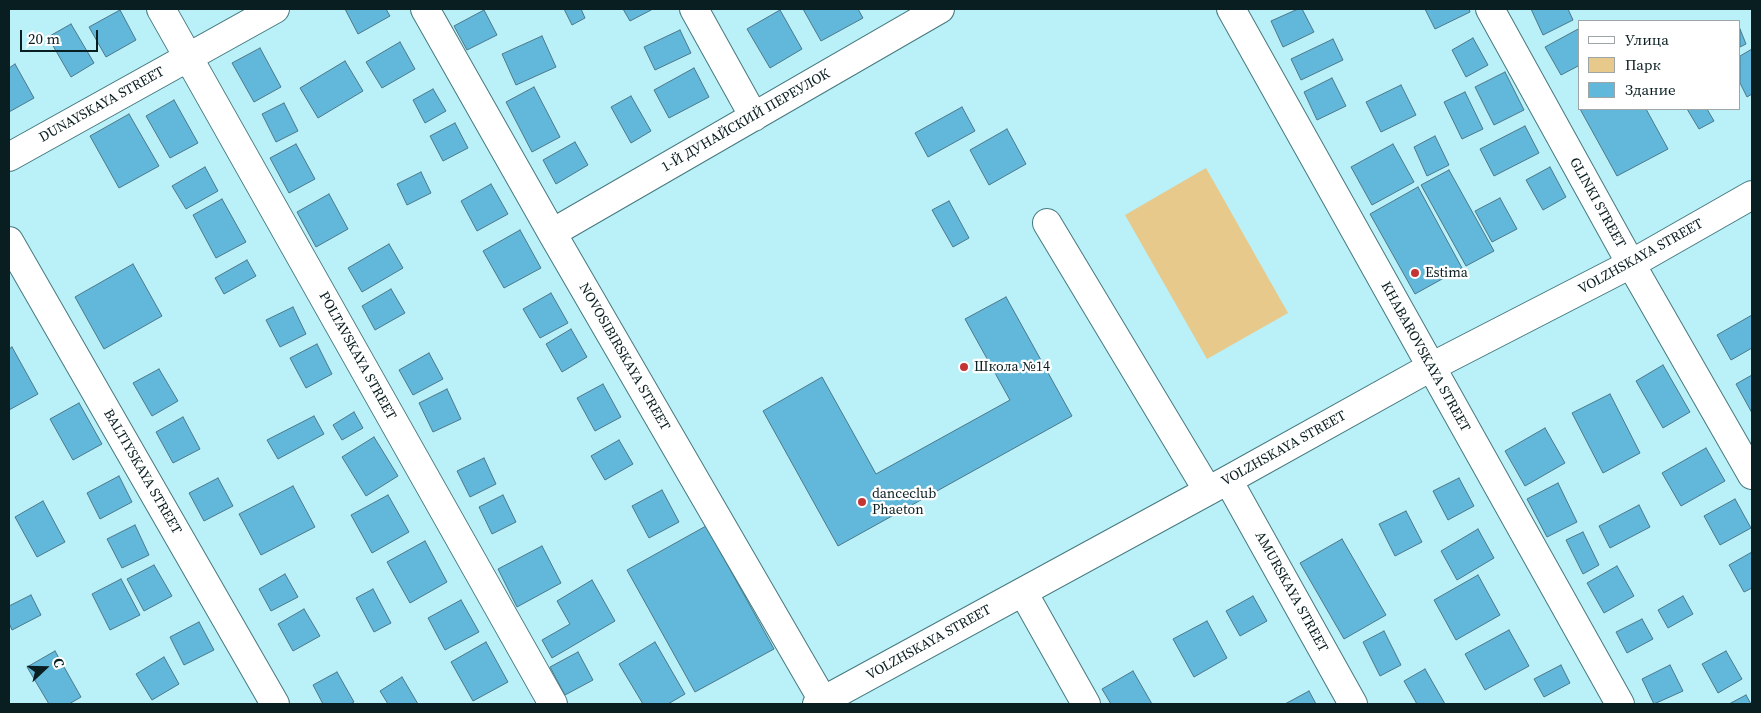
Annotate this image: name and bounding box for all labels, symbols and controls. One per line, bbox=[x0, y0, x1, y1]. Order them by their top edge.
scale bar bbox=[22, 20, 100, 52]
legend bbox=[1578, 20, 1741, 110]
text: 20 m bbox=[28, 28, 60, 49]
text: Улица bbox=[1625, 29, 1669, 50]
text: Парк bbox=[1625, 54, 1661, 75]
street label: DUNAYSKAYA STREET bbox=[37, 64, 167, 146]
street label: 1-Й ДУНАЙСКИЙ ПЕРЕУЛОК bbox=[659, 66, 833, 176]
text: Здание bbox=[1625, 79, 1676, 100]
street label: GLINKI STREET bbox=[1565, 155, 1629, 251]
street label: VOLZHSKAYA STREET bbox=[1576, 216, 1706, 298]
place label: Estima bbox=[1425, 265, 1468, 281]
marker: Estima bbox=[1409, 267, 1421, 279]
street label: KHABAROVSKAYA STREET bbox=[1377, 279, 1473, 435]
street label: NOVOSIBIRSKAYA STREET bbox=[575, 280, 673, 434]
street label: POLTAVSKAYA STREET bbox=[315, 289, 399, 423]
place label: Школа №14 bbox=[974, 359, 1050, 375]
marker: Школа №14 bbox=[958, 361, 970, 373]
street label: BALTIYSKAYA STREET bbox=[99, 407, 185, 537]
street label: VOLZHSKAYA STREET bbox=[1219, 408, 1349, 490]
place label: danceclub Phaeton bbox=[872, 486, 936, 518]
marker: danceclub Phaeton bbox=[856, 496, 868, 508]
street label: AMURSKAYA STREET bbox=[1251, 529, 1331, 655]
street label: VOLZHSKAYA STREET bbox=[864, 602, 994, 684]
north arrow bbox=[20, 643, 70, 693]
text: С bbox=[48, 655, 70, 670]

